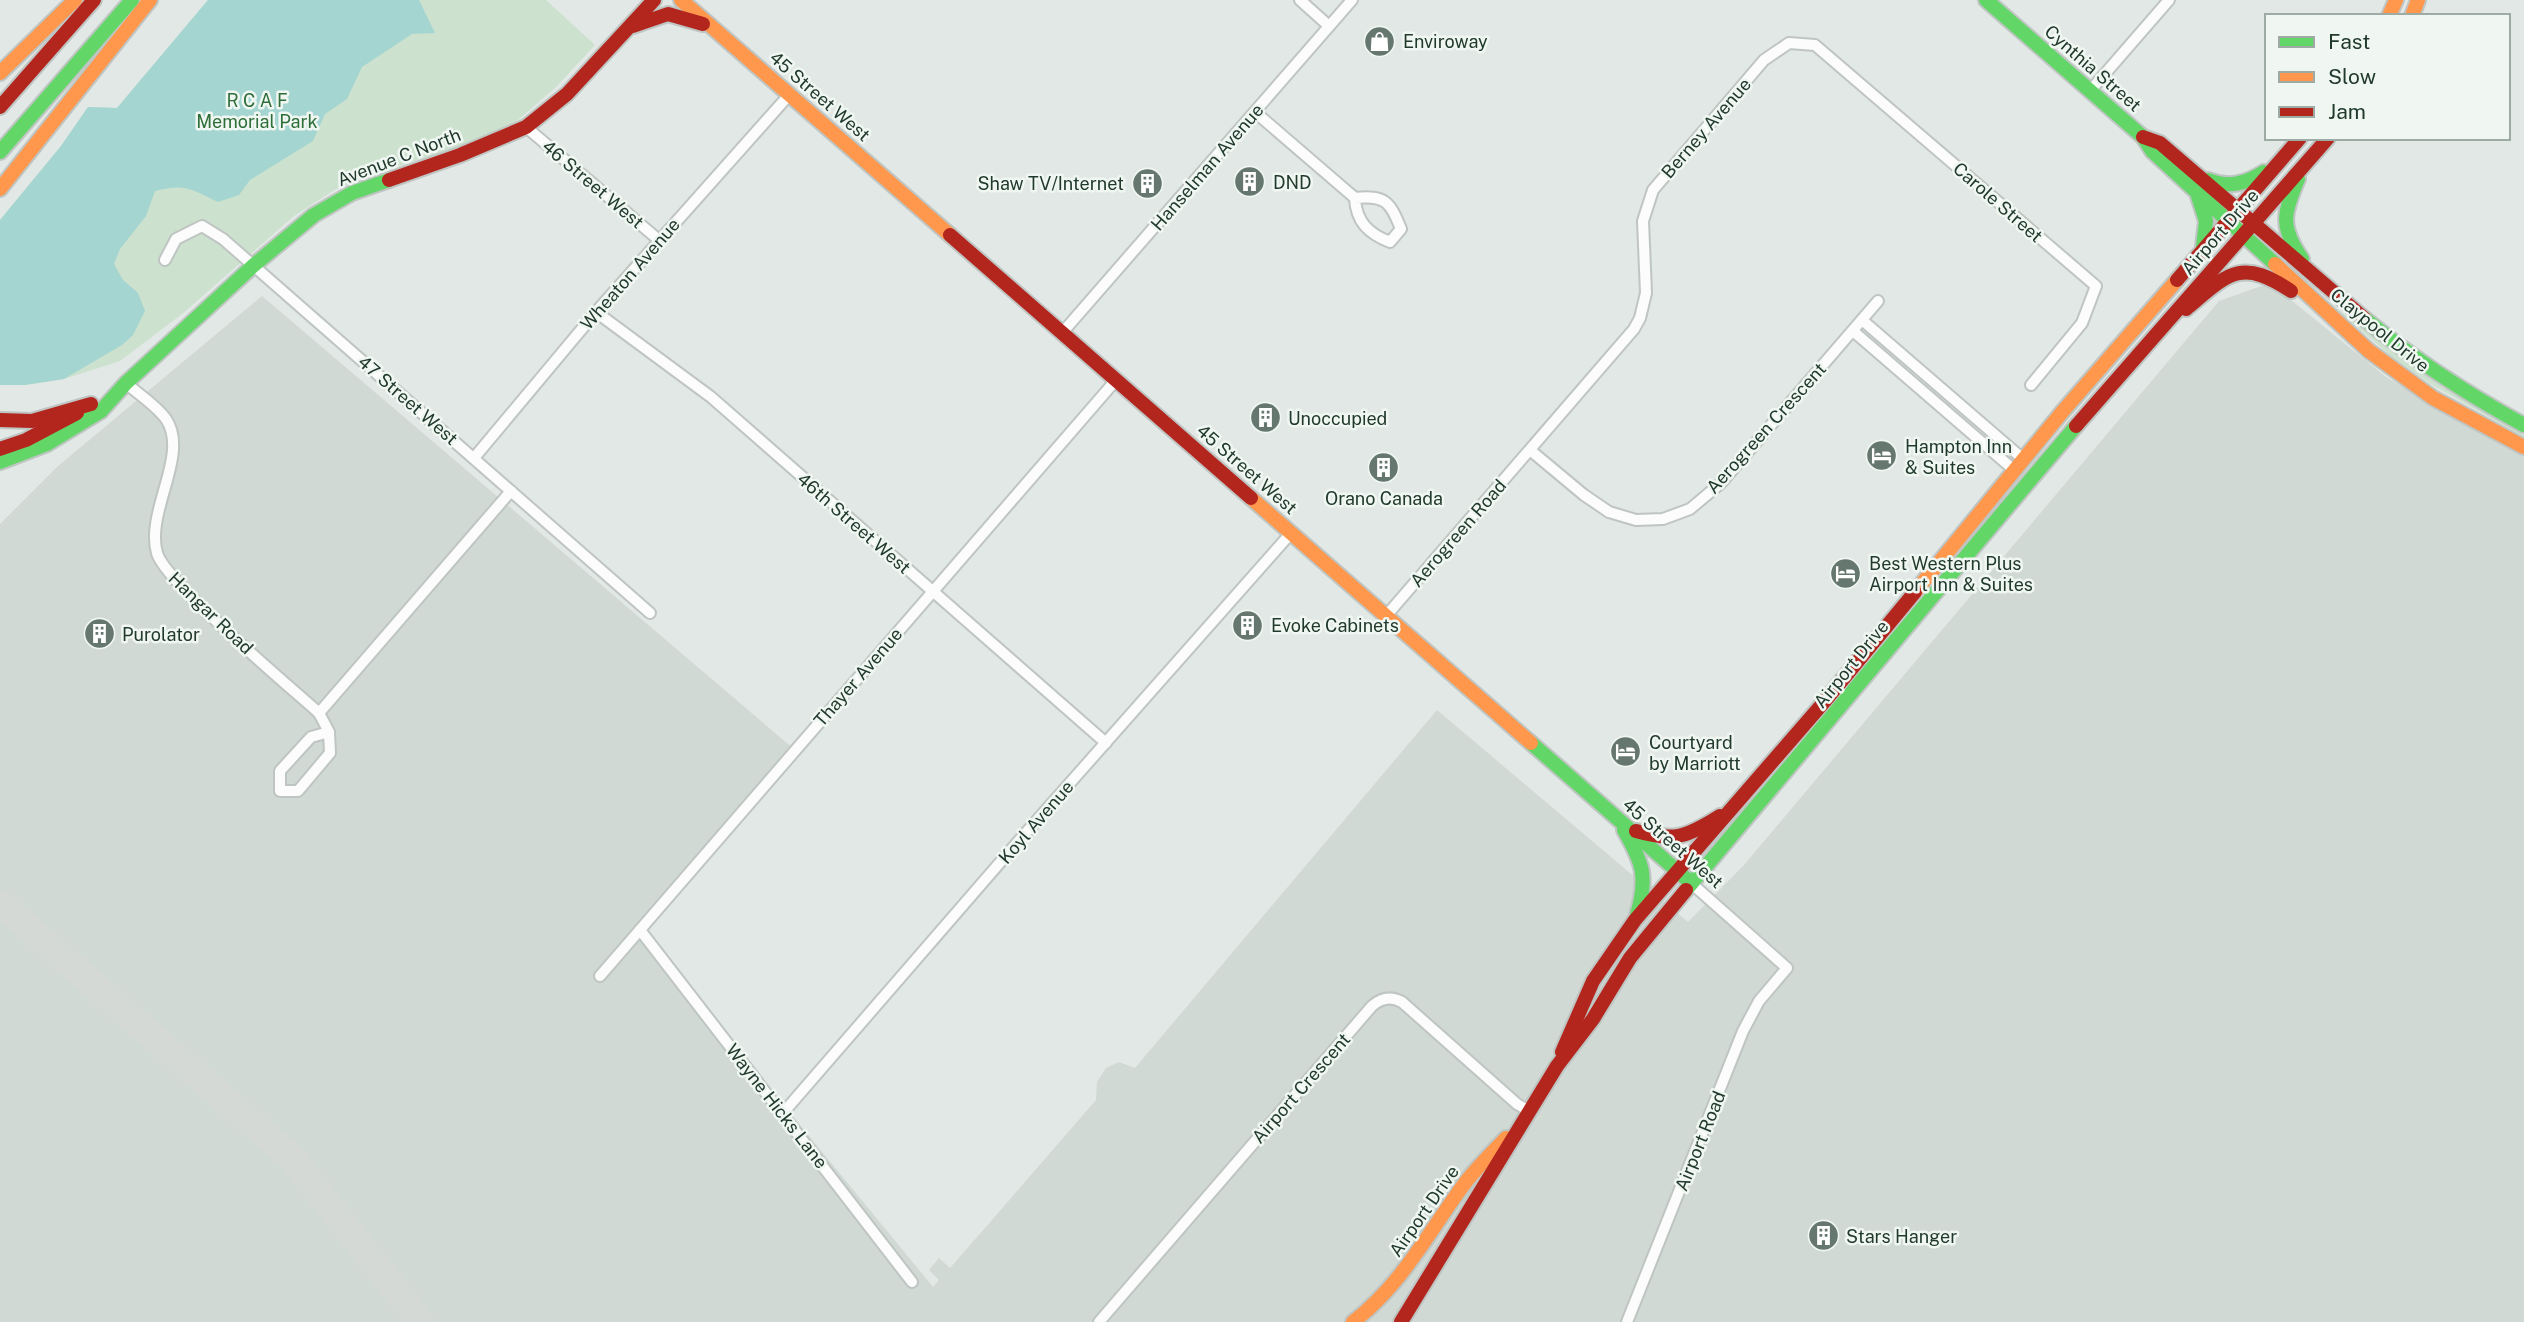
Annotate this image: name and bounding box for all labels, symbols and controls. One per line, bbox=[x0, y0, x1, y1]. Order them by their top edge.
legend bbox=[2265, 14, 2510, 140]
street label: Cynthia Street bbox=[2041, 20, 2145, 116]
shop icon: Enviroway bbox=[1363, 24, 1397, 58]
text: Fast bbox=[2328, 29, 2370, 54]
place label: Enviroway bbox=[1403, 31, 1488, 52]
street label: 45 Street West bbox=[766, 47, 874, 145]
text: Slow bbox=[2328, 64, 2376, 89]
street label: Berney Avenue bbox=[1657, 74, 1755, 182]
park label: R C A F Memorial Park bbox=[196, 90, 318, 132]
street label: Hanselman Avenue bbox=[1146, 99, 1268, 235]
text: Jam bbox=[2328, 99, 2366, 124]
street label: Avenue C North bbox=[334, 124, 464, 190]
street label: 46 Street West bbox=[538, 136, 648, 232]
street label: Carole Street bbox=[1949, 158, 2047, 246]
building icon: DND bbox=[1233, 165, 1267, 199]
building icon: Shaw TV/Internet bbox=[1130, 166, 1164, 200]
place label: DND bbox=[1273, 172, 1312, 193]
place label: Shaw TV/Internet bbox=[978, 173, 1124, 194]
street label: Airport Drive bbox=[2177, 185, 2263, 279]
street label: Wheaton Avenue bbox=[576, 214, 684, 334]
street label: Claypool Drive bbox=[2326, 284, 2434, 376]
street label: 47 Street West bbox=[354, 351, 462, 449]
street label: Aerogreen Crescent bbox=[1702, 358, 1830, 498]
building icon: Unoccupied bbox=[1248, 401, 1282, 435]
place label: Unoccupied bbox=[1288, 408, 1387, 429]
street label: 45 Street West bbox=[1193, 420, 1301, 518]
place label: Hampton Inn & Suites bbox=[1905, 436, 2012, 478]
hotel icon: Hampton Inn & Suites bbox=[1865, 439, 1899, 473]
building icon: Orano Canada bbox=[1367, 450, 1401, 484]
street label: 46th Street West bbox=[793, 468, 915, 578]
street label: Aerogreen Road bbox=[1406, 475, 1510, 591]
place label: Orano Canada bbox=[1325, 488, 1443, 509]
place label: Best Western Plus Airport Inn & Suites bbox=[1869, 553, 2033, 595]
hotel icon: Best Western Plus Airport Inn & Suites bbox=[1829, 556, 1863, 590]
street label: Hangar Road bbox=[165, 568, 257, 658]
building icon: Evoke Cabinets bbox=[1231, 608, 1265, 642]
place label: Evoke Cabinets bbox=[1271, 615, 1399, 636]
street label: Airport Drive bbox=[1809, 616, 1893, 712]
building icon: Purolator bbox=[82, 617, 116, 651]
street label: Thayer Avenue bbox=[810, 623, 906, 731]
place label: Purolator bbox=[122, 624, 200, 645]
place label: Courtyard by Marriott bbox=[1649, 732, 1741, 774]
hotel icon: Courtyard by Marriott bbox=[1609, 735, 1643, 769]
street label: Koyl Avenue bbox=[994, 776, 1078, 868]
street label: 45 Street West bbox=[1619, 794, 1727, 892]
street label: Airport Crescent bbox=[1248, 1029, 1354, 1147]
street label: Wayne Hicks Lane bbox=[722, 1040, 832, 1172]
street label: Airport Road bbox=[1670, 1088, 1730, 1194]
street label: Airport Drive bbox=[1385, 1161, 1463, 1261]
building icon: Stars Hanger bbox=[1806, 1219, 1840, 1253]
place label: Stars Hanger bbox=[1846, 1226, 1957, 1247]

